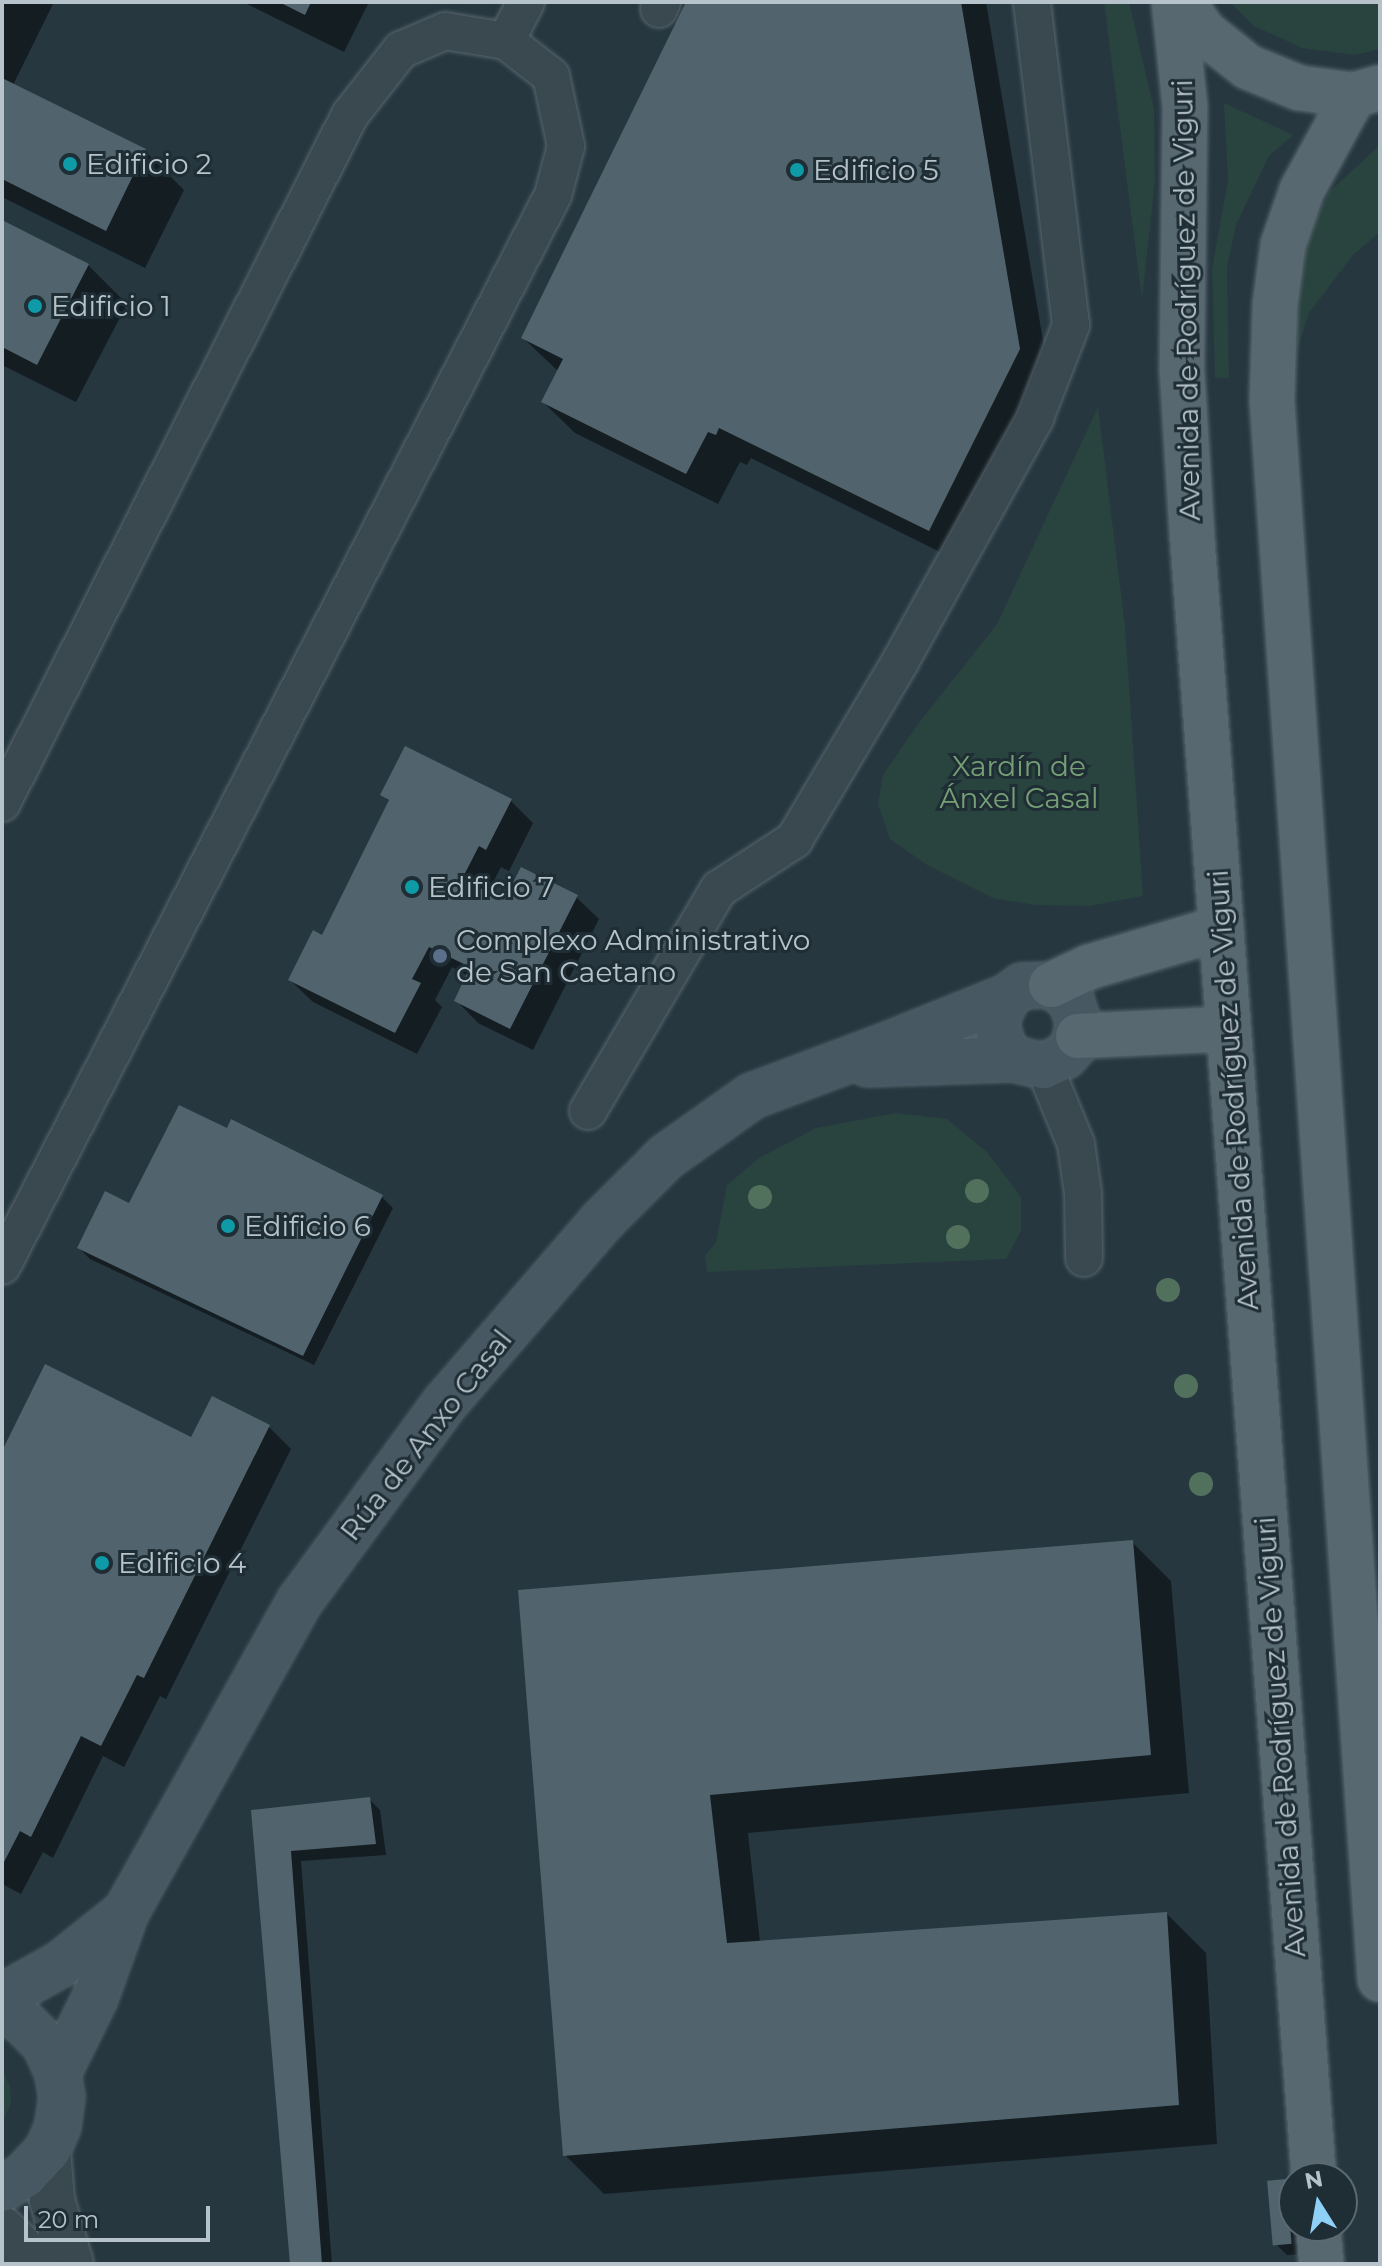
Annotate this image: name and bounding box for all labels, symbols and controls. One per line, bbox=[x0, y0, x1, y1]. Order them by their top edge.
street label: Avenida de Rodríguez de Viguri bbox=[1165, 79, 1207, 521]
place label: Edificio 2 bbox=[86, 147, 212, 181]
place label: Edificio 5 bbox=[813, 153, 939, 187]
marker: Edificio 2 bbox=[61, 155, 79, 173]
marker: Edificio 5 bbox=[788, 161, 806, 179]
place label: Edificio 1 bbox=[51, 289, 171, 323]
marker: Edificio 1 bbox=[26, 297, 44, 315]
park label: Xardín de Ánxel Casal bbox=[939, 749, 1099, 815]
street label: Avenida de Rodríguez de Viguri bbox=[1201, 869, 1265, 1311]
place label: Edificio 7 bbox=[428, 870, 554, 904]
marker: Edificio 7 bbox=[403, 878, 421, 896]
place label: Complexo Administrativo de San Caetano bbox=[456, 923, 810, 989]
marker: Complexo Administrativo de San Caetano bbox=[431, 947, 449, 965]
place label: Edificio 6 bbox=[244, 1209, 371, 1243]
marker: Edificio 6 bbox=[219, 1217, 237, 1235]
street label: Rúa de Anxo Casal bbox=[333, 1323, 519, 1547]
street label: Avenida de Rodríguez de Viguri bbox=[1248, 1516, 1312, 1958]
place label: Edificio 4 bbox=[118, 1546, 246, 1580]
marker: Edificio 4 bbox=[93, 1554, 111, 1572]
north arrow bbox=[1278, 2162, 1358, 2242]
text: N bbox=[1302, 2165, 1325, 2195]
scale bar bbox=[28, 2190, 214, 2240]
text: 20 m bbox=[38, 2205, 99, 2234]

